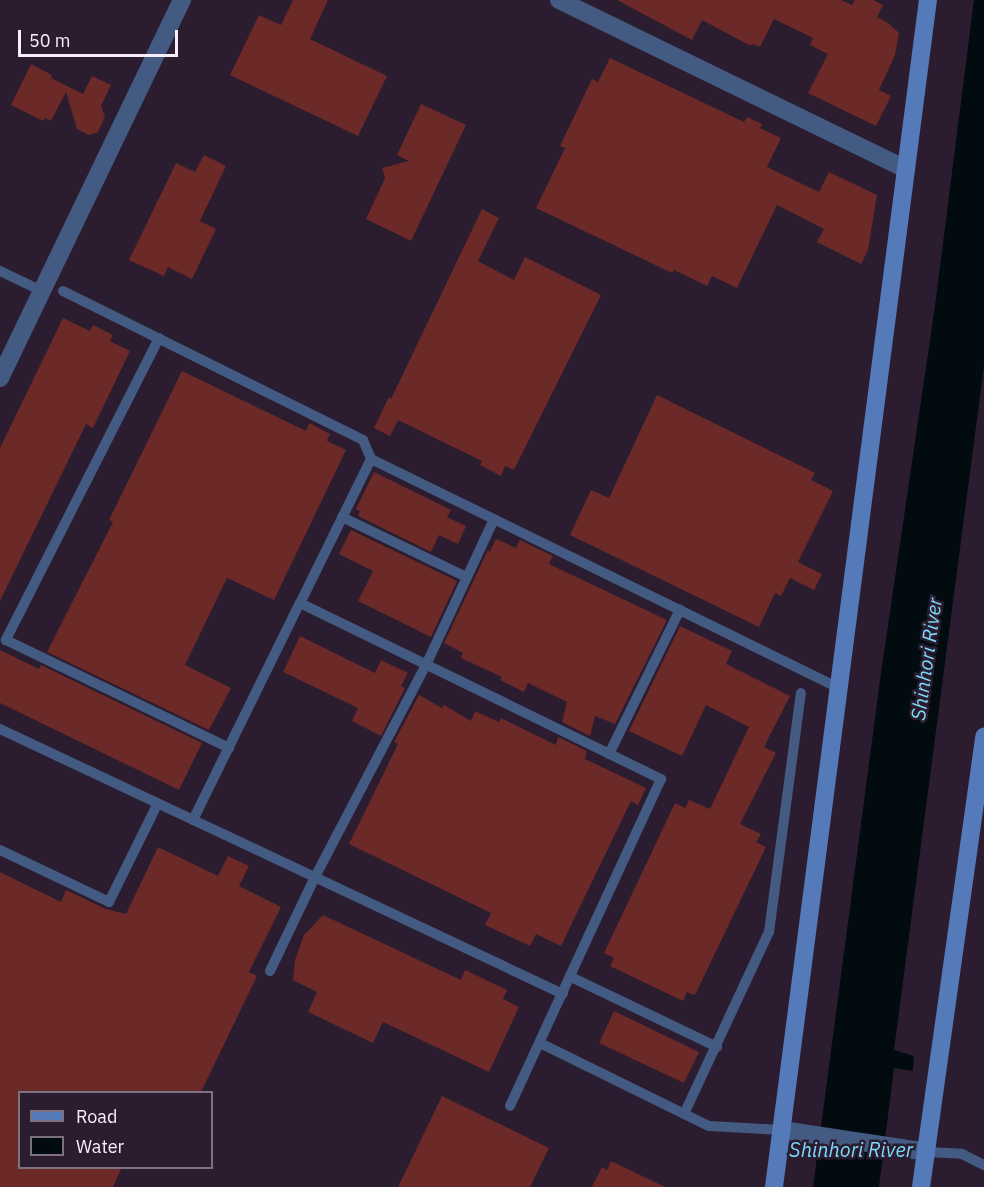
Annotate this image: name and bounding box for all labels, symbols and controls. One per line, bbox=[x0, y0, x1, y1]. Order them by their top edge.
scale bar bbox=[21, 18, 182, 56]
text: 50 m bbox=[29, 29, 71, 52]
water label: Shinhori River bbox=[906, 596, 946, 722]
legend bbox=[18, 1091, 213, 1169]
text: Road bbox=[76, 1105, 117, 1128]
text: Water bbox=[76, 1135, 124, 1158]
water label: Shinhori River bbox=[789, 1137, 913, 1161]

